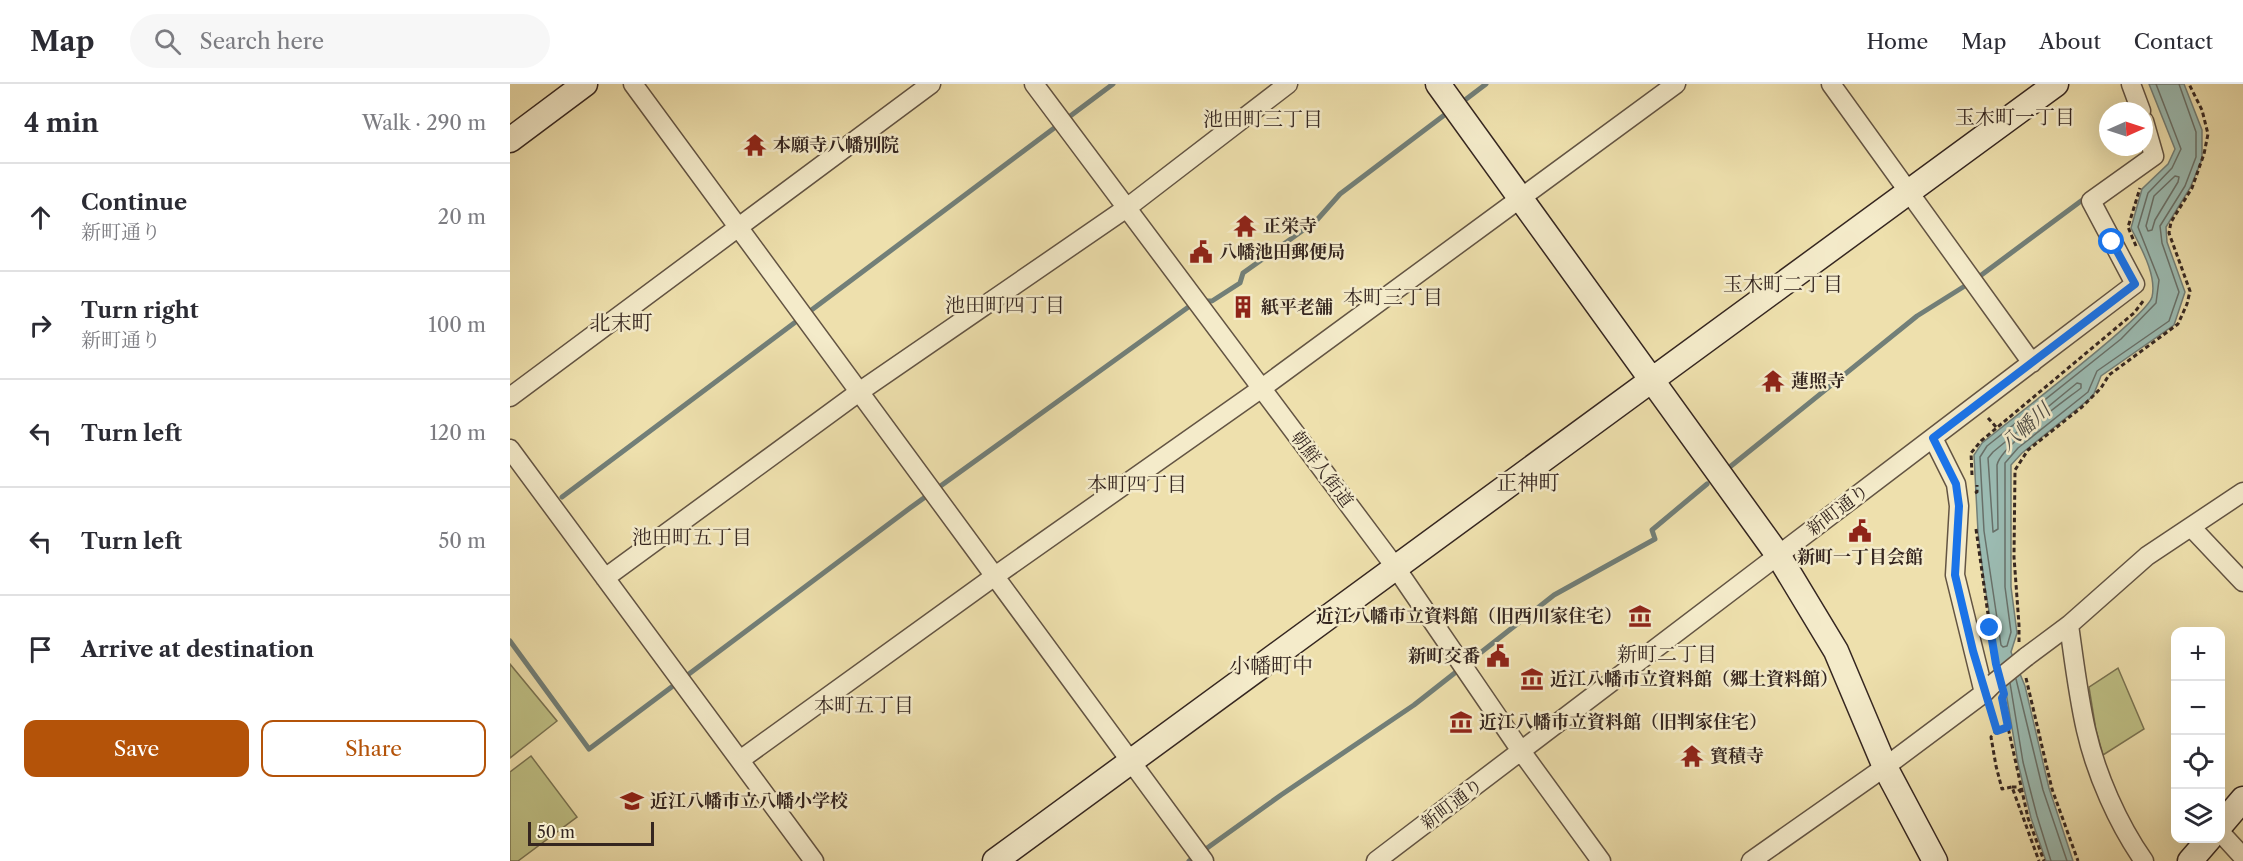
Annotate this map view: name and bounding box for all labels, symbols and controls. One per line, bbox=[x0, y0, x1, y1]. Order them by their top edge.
search box bbox=[130, 14, 550, 68]
text: Map bbox=[30, 24, 94, 58]
icon: search bbox=[151, 25, 184, 58]
text: Search here bbox=[199, 28, 324, 55]
text: Home bbox=[1867, 29, 1928, 54]
text: Map bbox=[1961, 29, 2006, 54]
text: About bbox=[2039, 29, 2101, 54]
text: Contact bbox=[2134, 29, 2213, 54]
north arrow bbox=[2099, 102, 2153, 156]
district label: 玉木町一丁目 bbox=[1955, 105, 2075, 129]
text: 4 min bbox=[24, 107, 99, 139]
district label: 池田町三丁目 bbox=[1203, 107, 1323, 131]
text: Walk · 290 m bbox=[362, 111, 486, 135]
temple icon: 本願寺八幡別院 bbox=[742, 132, 768, 158]
place label: 本願寺八幡別院 bbox=[773, 134, 899, 156]
text: Continue bbox=[81, 189, 187, 216]
icon: ahead bbox=[24, 201, 57, 234]
text: 20 m bbox=[438, 205, 486, 229]
temple icon: 正栄寺 bbox=[1232, 213, 1258, 239]
place label: 正栄寺 bbox=[1263, 215, 1317, 237]
text: 新町通り bbox=[81, 220, 161, 244]
route start bbox=[2098, 228, 2124, 254]
public building icon: 八幡池田郵便局 bbox=[1188, 239, 1214, 265]
place label: 八幡池田郵便局 bbox=[1219, 241, 1345, 263]
district label: 玉木町二丁目 bbox=[1723, 272, 1843, 296]
district label: 本町三丁目 bbox=[1343, 285, 1443, 309]
district label: 池田町四丁目 bbox=[945, 293, 1065, 317]
building icon: 紙平老舗 bbox=[1230, 294, 1256, 320]
place label: 紙平老舗 bbox=[1261, 296, 1333, 318]
text: Turn right bbox=[81, 297, 199, 324]
icon: right bbox=[24, 309, 57, 342]
district label: 北末町 bbox=[590, 310, 653, 335]
text: 100 m bbox=[428, 313, 486, 337]
text: 新町通り bbox=[81, 328, 161, 352]
temple icon: 蓮照寺 bbox=[1760, 368, 1786, 394]
place label: 蓮照寺 bbox=[1791, 370, 1845, 392]
water label: 八幡川 bbox=[1995, 397, 2057, 456]
icon: left bbox=[24, 417, 57, 450]
text: Turn left bbox=[81, 420, 182, 447]
text: 120 m bbox=[429, 421, 486, 445]
street label: 朝鮮人街道 bbox=[1286, 426, 1358, 512]
district label: 正神町 bbox=[1497, 470, 1560, 495]
district label: 本町四丁目 bbox=[1087, 472, 1187, 496]
street label: 新町通り bbox=[1803, 480, 1873, 540]
public building icon: 新町一丁目会館 bbox=[1847, 518, 1873, 544]
icon: left bbox=[24, 525, 57, 558]
district label: 池田町五丁目 bbox=[632, 525, 752, 549]
text: Turn left bbox=[81, 528, 182, 555]
text: 50 m bbox=[439, 529, 486, 553]
place label: 新町一丁目会館 bbox=[1797, 546, 1923, 568]
museum icon: 近江八幡市立資料館（旧西川家住宅） bbox=[1627, 603, 1653, 629]
place label: 近江八幡市立資料館（旧西川家住宅） bbox=[1316, 605, 1622, 627]
route end bbox=[1976, 614, 2002, 640]
map controls bbox=[2171, 627, 2225, 843]
button: + bbox=[2171, 627, 2225, 681]
icon: arrive bbox=[24, 633, 57, 666]
text: Arrive at destination bbox=[81, 636, 314, 663]
district label: 新町二丁目 bbox=[1617, 642, 1717, 666]
public building icon: 新町交番 bbox=[1485, 643, 1511, 669]
place label: 新町交番 bbox=[1408, 645, 1480, 667]
district label: 小幡町中 bbox=[1229, 653, 1313, 678]
museum icon: 近江八幡市立資料館（郷土資料館） bbox=[1519, 666, 1545, 692]
place label: 近江八幡市立資料館（郷土資料館） bbox=[1550, 668, 1838, 690]
button: − bbox=[2171, 681, 2225, 735]
district label: 本町五丁目 bbox=[814, 693, 914, 717]
museum icon: 近江八幡市立資料館（旧判家住宅） bbox=[1448, 709, 1474, 735]
place label: 近江八幡市立資料館（旧判家住宅） bbox=[1479, 711, 1767, 733]
button: Save bbox=[24, 720, 249, 777]
button: Share bbox=[261, 720, 486, 777]
button: locate bbox=[2171, 735, 2225, 789]
temple icon: 寳積寺 bbox=[1679, 743, 1705, 769]
place label: 寳積寺 bbox=[1710, 745, 1764, 767]
street label: 新町通り bbox=[1417, 774, 1487, 834]
school or university icon: 近江八幡市立八幡小学校 bbox=[619, 788, 645, 814]
button: layers bbox=[2171, 789, 2225, 843]
place label: 近江八幡市立八幡小学校 bbox=[650, 790, 848, 812]
scale bar bbox=[528, 819, 654, 846]
text: 50 m bbox=[537, 822, 575, 842]

